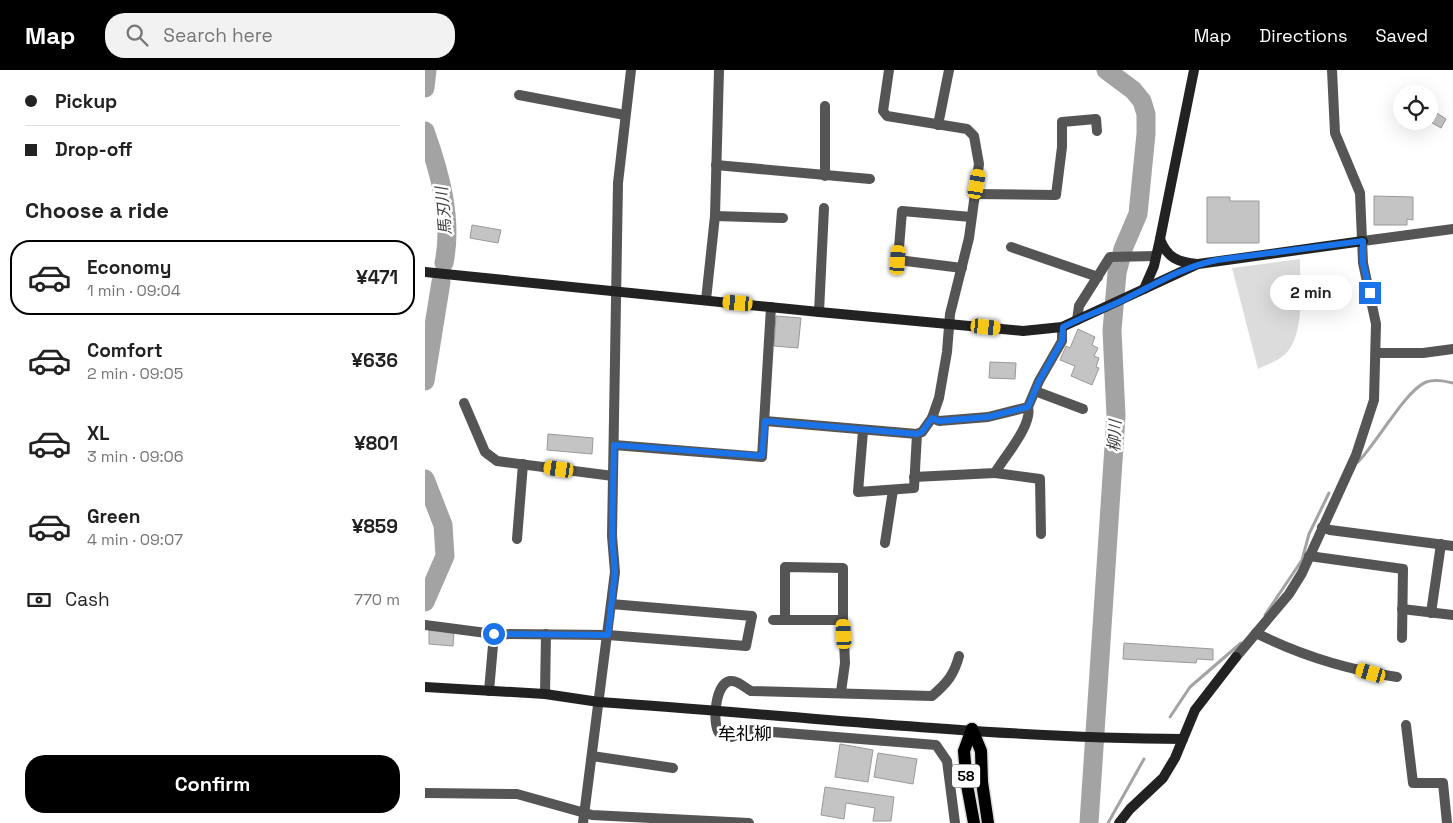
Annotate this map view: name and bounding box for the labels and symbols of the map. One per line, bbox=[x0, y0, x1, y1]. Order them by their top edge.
car bbox=[967, 168, 986, 200]
water label: 馬刃川 bbox=[431, 184, 456, 236]
car bbox=[889, 245, 906, 275]
callout: 2 min bbox=[1270, 276, 1353, 310]
route end bbox=[1359, 282, 1381, 304]
car bbox=[722, 294, 753, 312]
car bbox=[970, 318, 1001, 336]
water label: 柳川 bbox=[1103, 418, 1126, 453]
car bbox=[543, 459, 574, 479]
car bbox=[835, 619, 852, 649]
route start bbox=[483, 623, 505, 645]
car bbox=[1354, 662, 1387, 684]
district label: 牟礼柳 bbox=[718, 722, 772, 745]
road number: 58 bbox=[952, 764, 980, 788]

